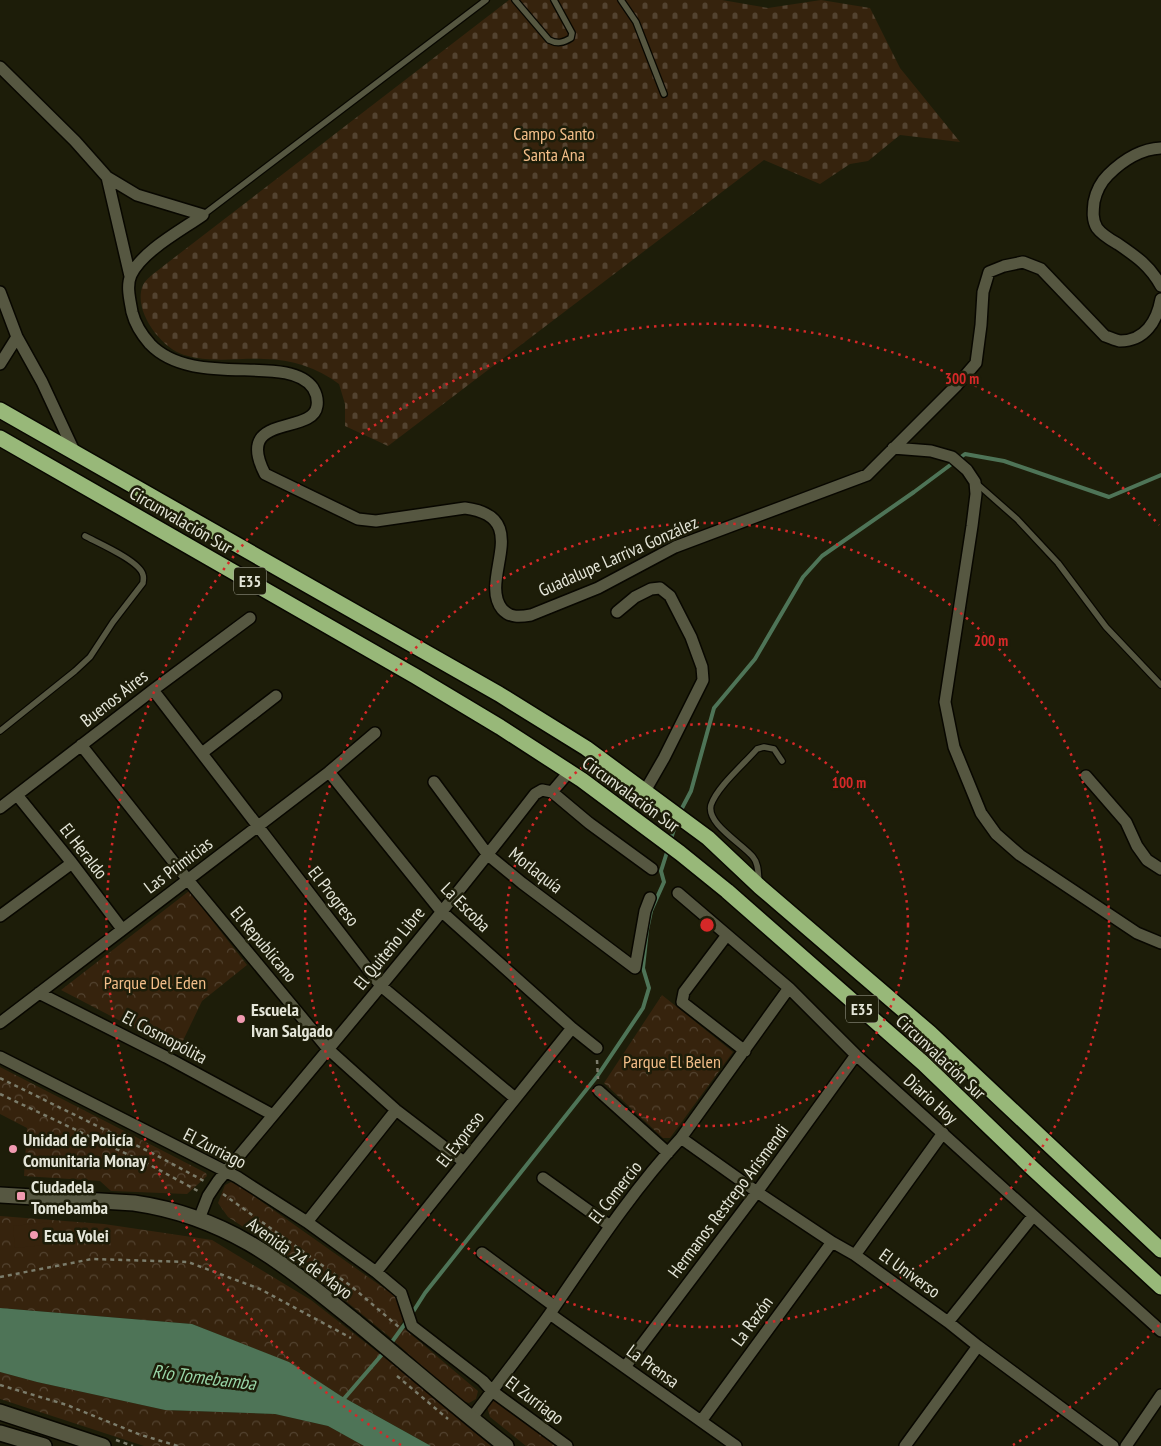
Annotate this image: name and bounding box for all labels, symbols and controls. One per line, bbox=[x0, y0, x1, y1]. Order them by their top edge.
park label: Campo Santo Santa Ana bbox=[513, 122, 595, 166]
text: 300 m bbox=[945, 369, 979, 388]
street label: Circunvalación Sur bbox=[125, 481, 237, 559]
street label: Guadalupe Larriva González bbox=[535, 510, 701, 602]
road number: E35 bbox=[234, 568, 266, 594]
text: 200 m bbox=[974, 631, 1008, 650]
street label: Buenos Aires bbox=[76, 664, 152, 732]
street label: Circunvalación Sur bbox=[578, 751, 684, 837]
text: 100 m bbox=[832, 773, 866, 792]
street label: El Heraldo bbox=[55, 818, 113, 884]
street label: Las Primicias bbox=[139, 832, 217, 898]
street label: Morlaquía bbox=[504, 842, 568, 898]
street label: El Progreso bbox=[303, 861, 365, 931]
street label: La Escoba bbox=[436, 877, 496, 937]
street label: El Republicano bbox=[226, 901, 303, 987]
street label: El Quiteño Libre bbox=[348, 902, 430, 994]
centre of rings bbox=[698, 916, 716, 934]
park label: Parque Del Eden bbox=[104, 971, 206, 994]
road number: E35 bbox=[846, 996, 878, 1022]
place label: Escuela Ivan Salgado bbox=[251, 998, 333, 1042]
street label: El Cosmopólita bbox=[119, 1005, 211, 1069]
street label: Circunvalación Sur bbox=[891, 1009, 991, 1105]
marker: Escuela Ivan Salgado bbox=[235, 1013, 247, 1025]
park label: Parque El Belen bbox=[623, 1050, 721, 1073]
street label: Diario Hoy bbox=[899, 1069, 963, 1129]
street label: El Expreso bbox=[431, 1106, 489, 1172]
street label: Hermanos Restrepo Arismendi bbox=[663, 1120, 793, 1282]
street label: El Zurriago bbox=[180, 1122, 250, 1174]
place label: Unidad de Policía Comunitaria Monay bbox=[23, 1128, 147, 1172]
marker: Unidad de Policía Comunitaria Monay bbox=[7, 1143, 19, 1155]
street label: El Comercio bbox=[583, 1156, 647, 1228]
place label: Ciudadela Tomebamba bbox=[31, 1175, 108, 1219]
marker: Ciudadela Tomebamba bbox=[15, 1190, 27, 1202]
street label: Avenida 24 de Mayo bbox=[243, 1212, 358, 1304]
place label: Ecua Volei bbox=[44, 1224, 109, 1247]
marker: Ecua Volei bbox=[28, 1229, 40, 1241]
street label: El Universo bbox=[875, 1243, 945, 1303]
street label: La Razón bbox=[726, 1292, 778, 1350]
street label: La Prensa bbox=[622, 1339, 684, 1393]
water label: Río Tomebamba bbox=[151, 1359, 258, 1395]
street label: El Zurriago bbox=[501, 1371, 569, 1430]

